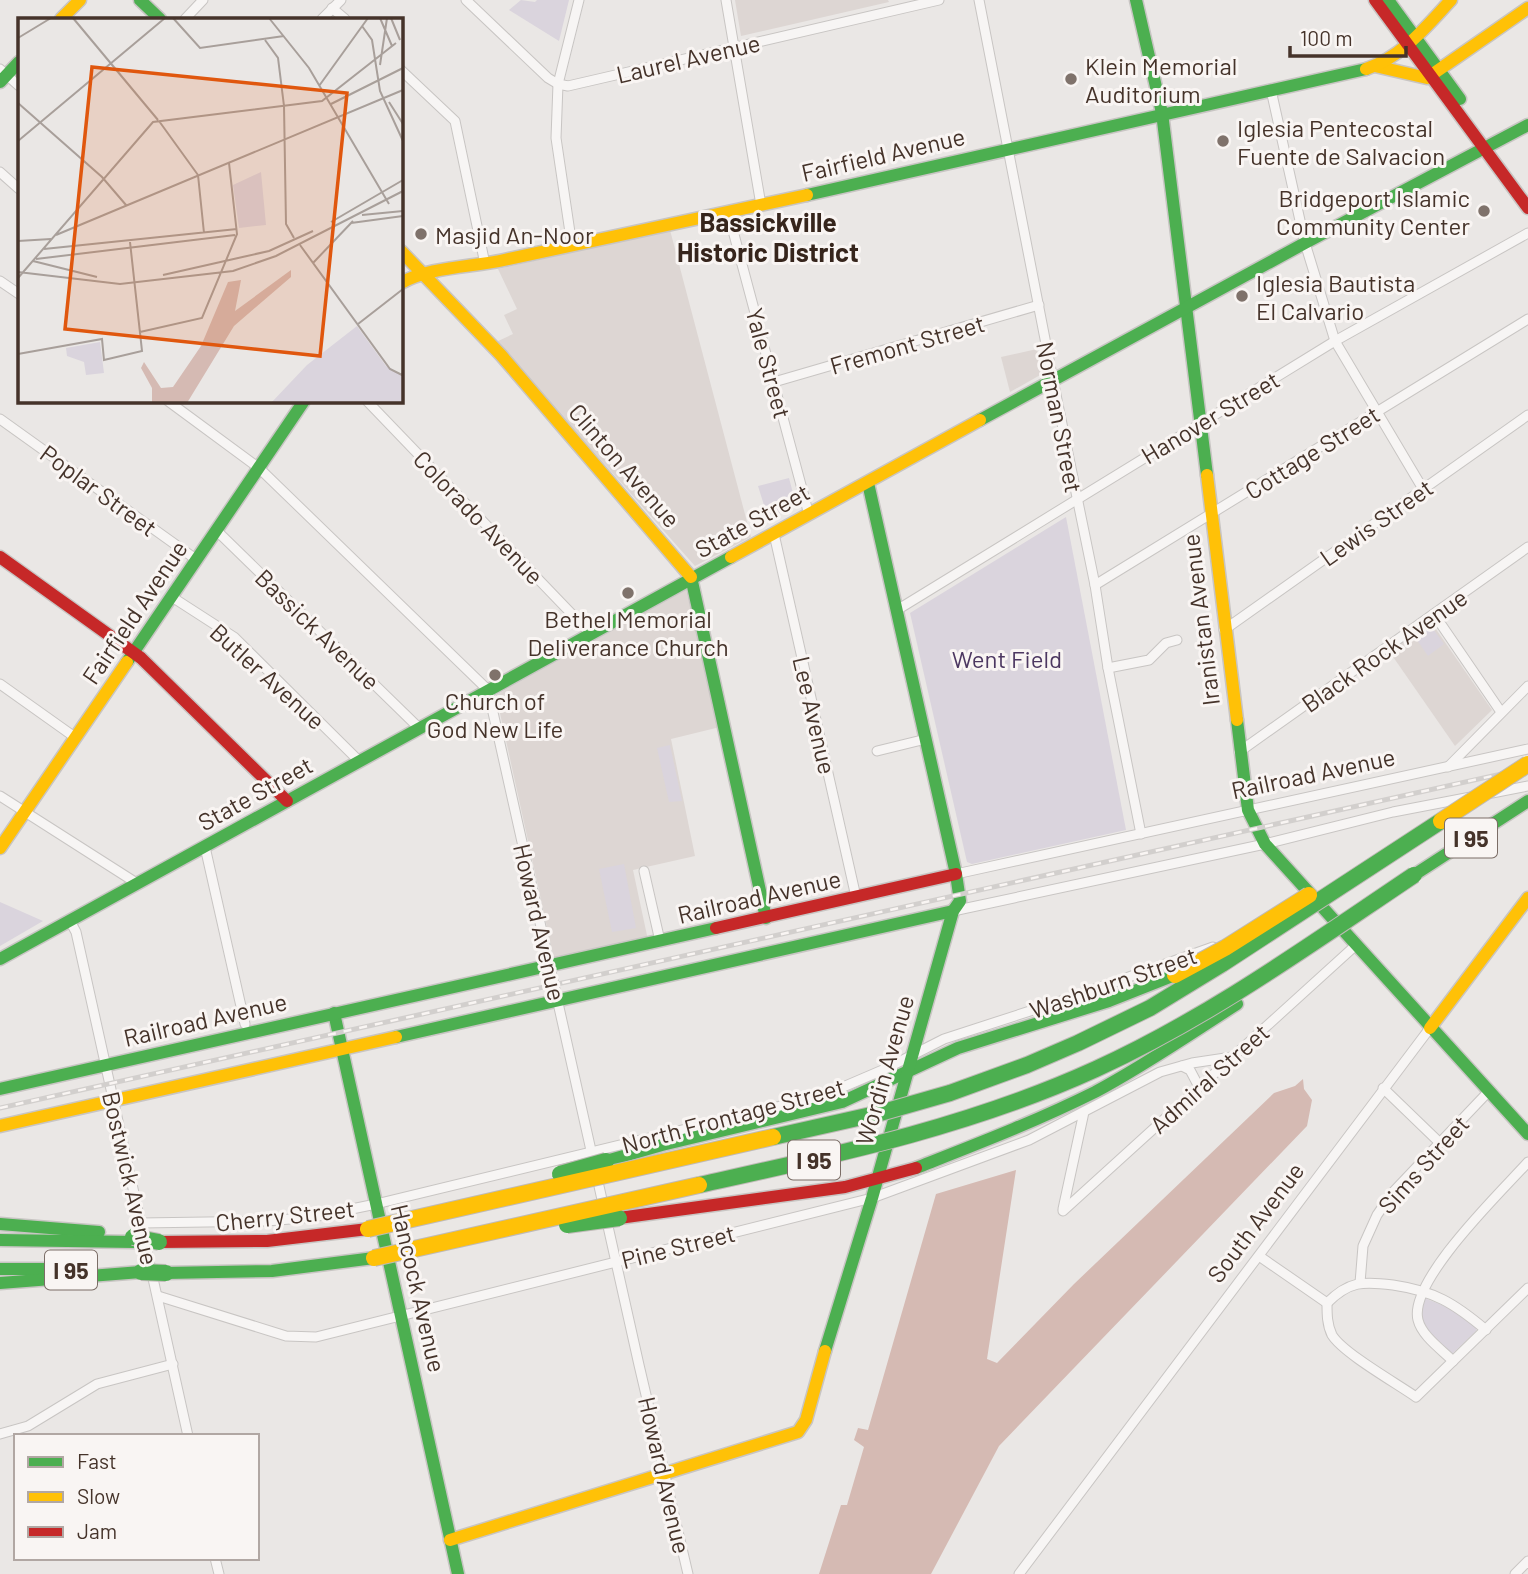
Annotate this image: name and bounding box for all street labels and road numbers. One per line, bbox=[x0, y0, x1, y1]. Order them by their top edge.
street label: Laurel Avenue bbox=[613, 27, 763, 89]
street label: Fairfield Avenue bbox=[798, 121, 968, 187]
street label: Yale Street bbox=[740, 304, 798, 422]
street label: Fremont Street bbox=[826, 308, 988, 380]
street label: Norman Street bbox=[1031, 339, 1089, 495]
street label: Hanover Street bbox=[1136, 364, 1284, 470]
street label: Clinton Avenue bbox=[563, 397, 687, 533]
street label: Cottage Street bbox=[1239, 399, 1385, 505]
street label: Poplar Street bbox=[35, 438, 163, 542]
street label: Colorado Avenue bbox=[408, 444, 550, 590]
street label: Lewis Street bbox=[1314, 472, 1438, 572]
street label: State Street bbox=[690, 477, 814, 563]
street label: Iranistan Avenue bbox=[1175, 532, 1225, 708]
street label: Fairfield Avenue bbox=[75, 535, 193, 689]
street label: Bassick Avenue bbox=[250, 562, 386, 696]
street label: Black Rock Avenue bbox=[1296, 582, 1472, 718]
street label: Butler Avenue bbox=[205, 617, 331, 735]
street label: Lee Avenue bbox=[787, 653, 843, 777]
street label: Railroad Avenue bbox=[1228, 741, 1398, 805]
street label: State Street bbox=[193, 750, 317, 836]
road number: I 95 bbox=[1445, 818, 1497, 858]
street label: Howard Avenue bbox=[508, 841, 572, 1003]
street label: Railroad Avenue bbox=[675, 863, 843, 929]
street label: Washburn Street bbox=[1026, 940, 1200, 1024]
street label: Railroad Avenue bbox=[121, 986, 289, 1052]
street label: Wordin Avenue bbox=[849, 992, 919, 1148]
street label: Admiral Street bbox=[1144, 1017, 1274, 1139]
street label: North Frontage Street bbox=[618, 1071, 848, 1159]
street label: Bostwick Avenue bbox=[97, 1088, 165, 1268]
street label: Sims Street bbox=[1371, 1109, 1475, 1219]
road number: I 95 bbox=[788, 1140, 840, 1180]
street label: South Avenue bbox=[1200, 1156, 1310, 1288]
street label: Cherry Street bbox=[214, 1193, 356, 1237]
street label: Hancock Avenue bbox=[386, 1201, 452, 1375]
street label: Pine Street bbox=[618, 1218, 738, 1274]
road number: I 95 bbox=[45, 1250, 97, 1289]
street label: Howard Avenue bbox=[633, 1394, 697, 1556]

